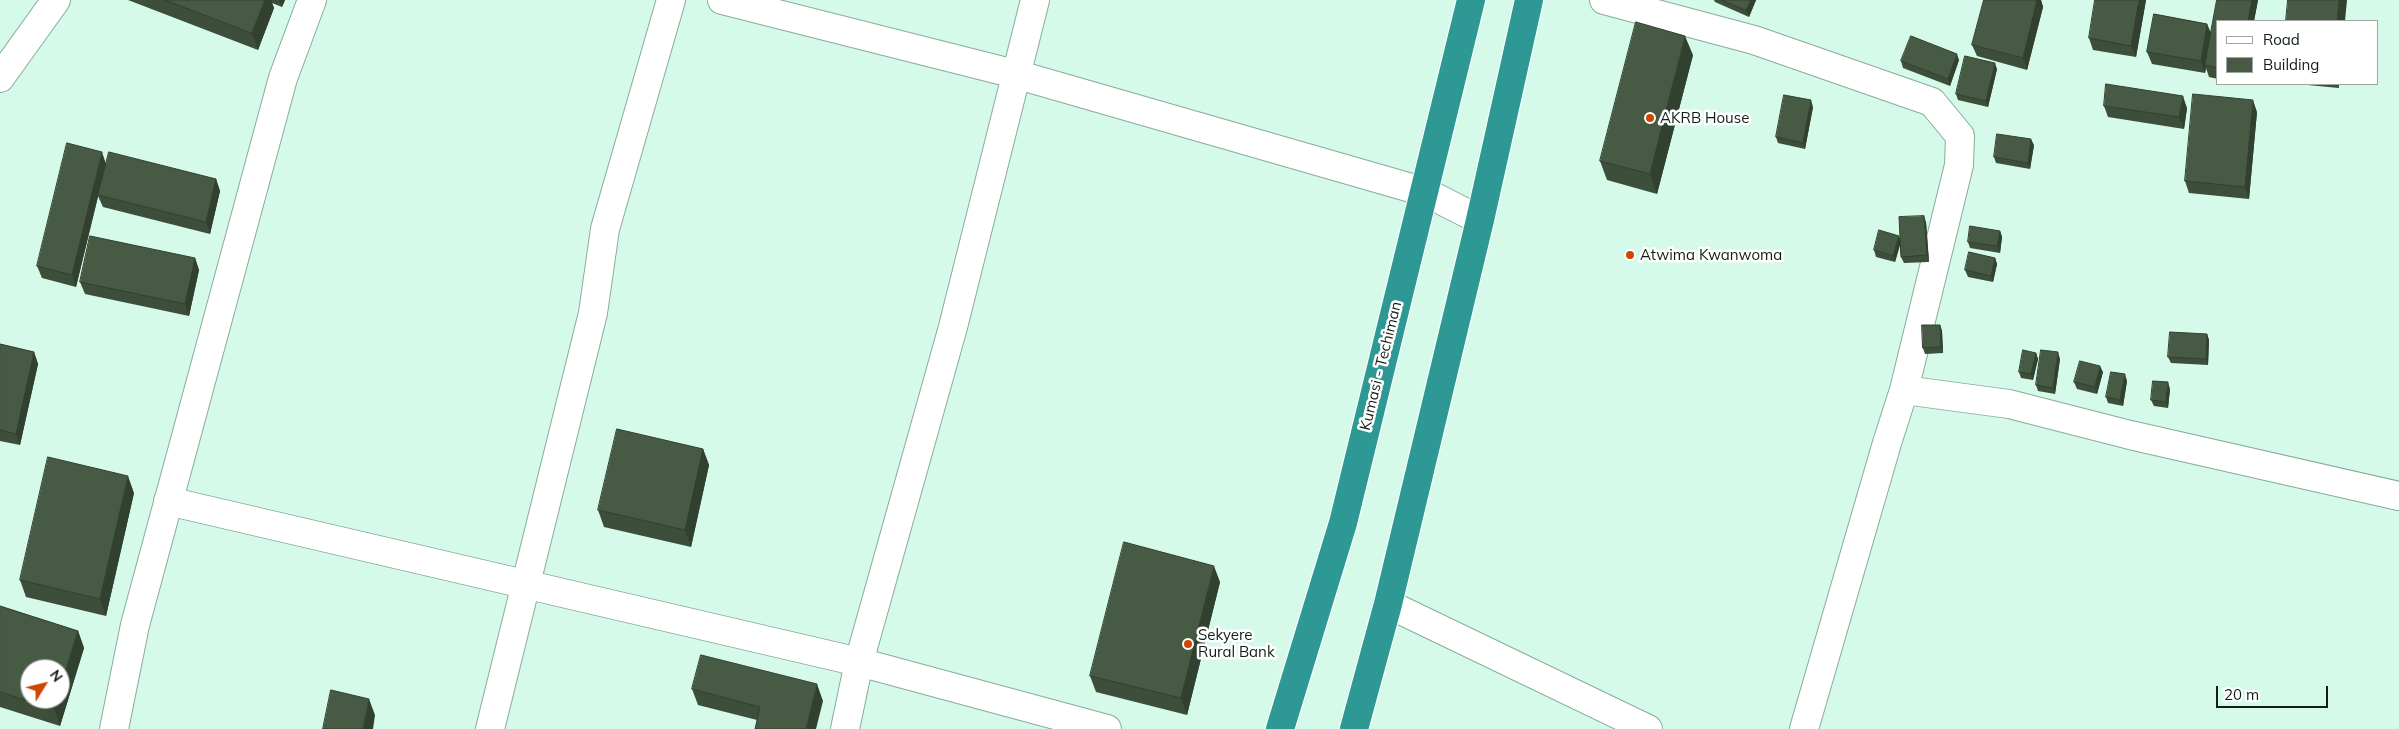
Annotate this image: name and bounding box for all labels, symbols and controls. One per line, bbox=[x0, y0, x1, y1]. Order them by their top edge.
legend bbox=[2216, 20, 2379, 85]
text: Road bbox=[2263, 30, 2300, 49]
text: Building bbox=[2263, 55, 2319, 74]
place label: AKRB House bbox=[1660, 109, 1749, 127]
marker: AKRB House bbox=[1644, 112, 1656, 124]
place label: Atwima Kwanwoma bbox=[1640, 246, 1782, 264]
marker: Atwima Kwanwoma bbox=[1624, 249, 1636, 261]
street label: Kumasi - Techiman bbox=[1356, 300, 1406, 432]
place label: Sekyere Rural Bank bbox=[1198, 626, 1275, 661]
marker: Sekyere Rural Bank bbox=[1182, 638, 1194, 650]
north arrow bbox=[20, 659, 70, 709]
text: N bbox=[46, 666, 67, 685]
scale bar bbox=[2219, 676, 2332, 708]
text: 20 m bbox=[2224, 685, 2259, 704]

